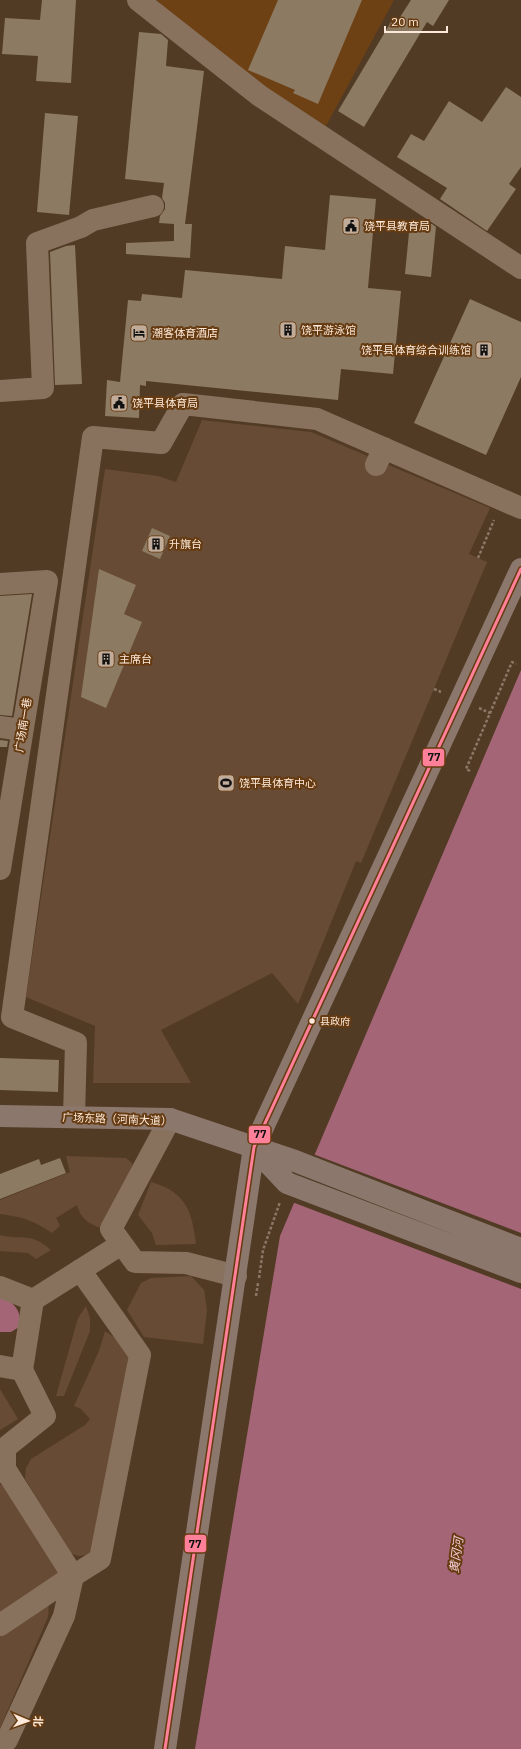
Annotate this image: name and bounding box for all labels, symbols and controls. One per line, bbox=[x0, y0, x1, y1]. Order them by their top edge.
scale bar bbox=[385, 8, 447, 34]
text: 20 m bbox=[391, 14, 419, 29]
public building icon: 饶平县教育局 bbox=[341, 216, 361, 236]
place label: 饶平县教育局 bbox=[364, 219, 430, 233]
building icon: 饶平游泳馆 bbox=[278, 320, 298, 340]
hotel icon: 潮客体育酒店 bbox=[129, 323, 149, 343]
place label: 饶平游泳馆 bbox=[301, 323, 356, 337]
place label: 潮客体育酒店 bbox=[152, 326, 218, 340]
building icon: 饶平县体育综合训练馆 bbox=[474, 340, 494, 360]
place label: 饶平县体育综合训练馆 bbox=[361, 343, 471, 357]
public building icon: 饶平县体育局 bbox=[109, 393, 129, 413]
place label: 饶平县体育局 bbox=[132, 396, 198, 410]
building icon: 升旗台 bbox=[146, 534, 166, 554]
place label: 升旗台 bbox=[169, 537, 202, 551]
building icon: 主席台 bbox=[96, 649, 116, 669]
place label: 主席台 bbox=[119, 652, 152, 666]
street label: 广场南一巷 bbox=[12, 697, 34, 753]
line badge: 77 bbox=[422, 748, 445, 767]
text: 77 bbox=[427, 750, 441, 764]
sports icon: 饶平县体育中心 bbox=[216, 773, 236, 793]
place label: 饶平县体育中心 bbox=[239, 776, 316, 790]
place label: 县政府 bbox=[320, 1015, 350, 1028]
marker: 县政府 bbox=[307, 1016, 317, 1026]
street label: 广场东路（河南大道） bbox=[62, 1110, 172, 1128]
line badge: 77 bbox=[248, 1125, 271, 1144]
text: 77 bbox=[253, 1127, 267, 1141]
line badge: 77 bbox=[184, 1534, 207, 1553]
water label: 黄冈河 bbox=[446, 1534, 466, 1574]
text: 77 bbox=[188, 1537, 202, 1551]
north arrow bbox=[8, 1701, 48, 1741]
text: 北 bbox=[31, 1716, 45, 1727]

